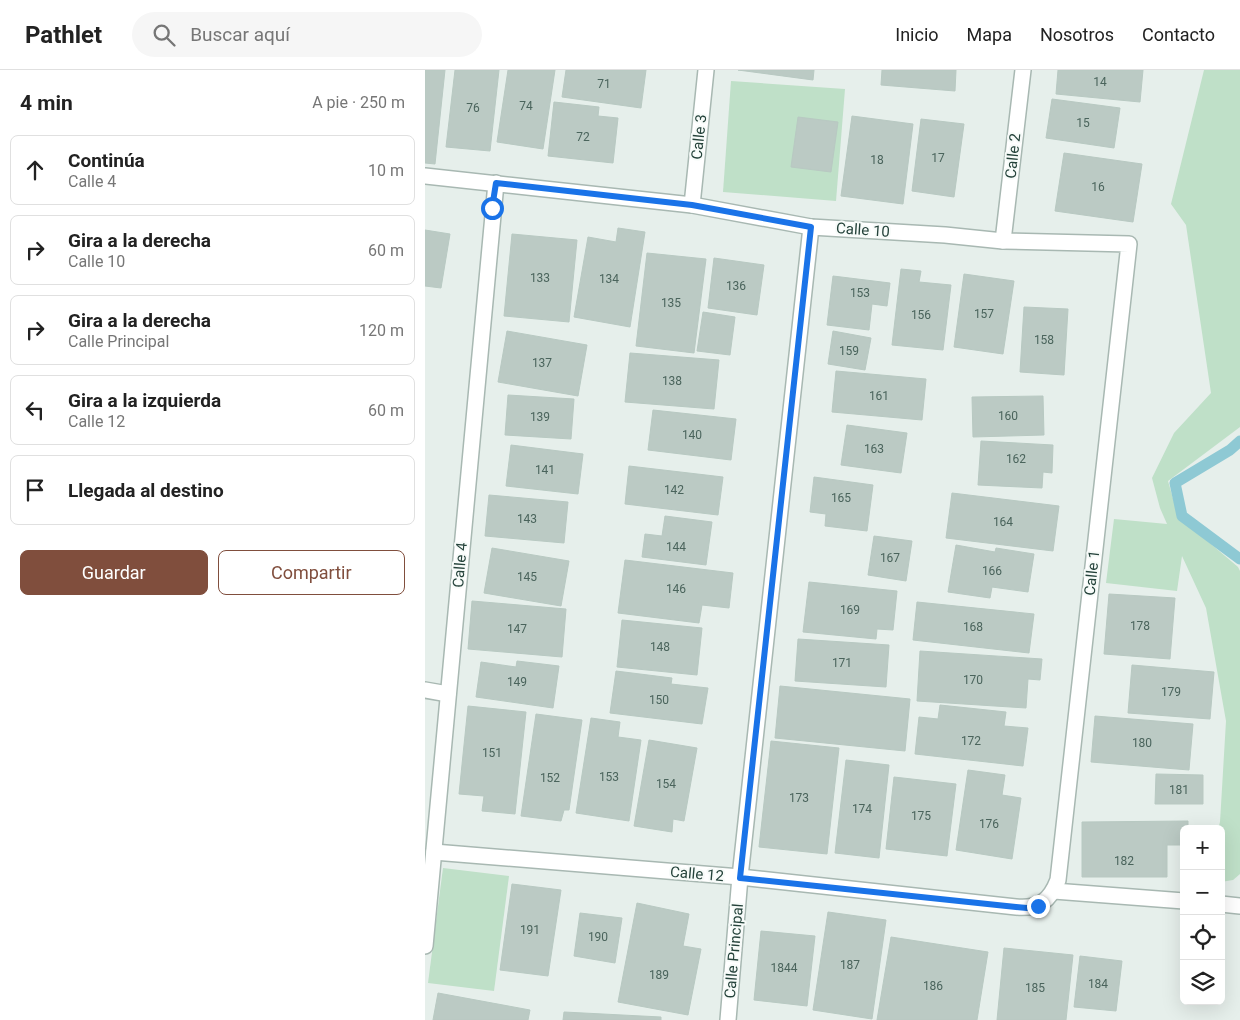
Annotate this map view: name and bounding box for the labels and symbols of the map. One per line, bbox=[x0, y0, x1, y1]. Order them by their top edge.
house number: 14 bbox=[1093, 75, 1107, 89]
house number: 71 bbox=[597, 77, 611, 91]
house number: 74 bbox=[519, 99, 533, 113]
house number: 76 bbox=[466, 101, 480, 115]
street label: Calle 3 bbox=[688, 114, 710, 160]
house number: 15 bbox=[1076, 116, 1090, 130]
house number: 72 bbox=[576, 130, 590, 144]
street label: Calle 2 bbox=[1002, 133, 1024, 179]
house number: 17 bbox=[931, 151, 945, 165]
house number: 18 bbox=[870, 153, 884, 167]
house number: 16 bbox=[1091, 180, 1105, 194]
route start bbox=[481, 197, 504, 220]
street label: Calle 10 bbox=[836, 219, 890, 241]
house number: 133 bbox=[530, 271, 550, 285]
house number: 134 bbox=[599, 272, 619, 286]
house number: 136 bbox=[726, 279, 746, 293]
house number: 153 bbox=[850, 286, 870, 300]
house number: 135 bbox=[661, 296, 681, 310]
house number: 157 bbox=[974, 307, 994, 321]
house number: 156 bbox=[911, 308, 931, 322]
house number: 158 bbox=[1034, 333, 1054, 347]
house number: 159 bbox=[839, 344, 859, 358]
house number: 137 bbox=[532, 356, 552, 370]
house number: 138 bbox=[662, 374, 682, 388]
house number: 161 bbox=[869, 389, 889, 403]
house number: 160 bbox=[998, 409, 1018, 423]
house number: 139 bbox=[530, 410, 550, 424]
house number: 140 bbox=[682, 428, 702, 442]
house number: 163 bbox=[864, 442, 884, 456]
house number: 162 bbox=[1006, 452, 1026, 466]
house number: 141 bbox=[535, 463, 555, 477]
house number: 142 bbox=[664, 483, 684, 497]
house number: 165 bbox=[831, 491, 851, 505]
house number: 143 bbox=[517, 512, 537, 526]
house number: 164 bbox=[993, 515, 1013, 529]
house number: 144 bbox=[666, 540, 686, 554]
street label: Calle 4 bbox=[449, 541, 471, 588]
street label: Calle 1 bbox=[1081, 550, 1103, 596]
house number: 167 bbox=[880, 551, 900, 565]
house number: 166 bbox=[982, 564, 1002, 578]
house number: 145 bbox=[517, 570, 537, 584]
house number: 146 bbox=[666, 582, 686, 596]
house number: 169 bbox=[840, 603, 860, 617]
house number: 178 bbox=[1130, 619, 1150, 633]
house number: 168 bbox=[963, 620, 983, 634]
house number: 147 bbox=[507, 622, 527, 636]
house number: 148 bbox=[650, 640, 670, 654]
house number: 171 bbox=[832, 656, 852, 670]
house number: 170 bbox=[963, 673, 983, 687]
house number: 149 bbox=[507, 675, 527, 689]
house number: 179 bbox=[1161, 685, 1181, 699]
house number: 150 bbox=[649, 693, 669, 707]
house number: 172 bbox=[961, 734, 981, 748]
house number: 180 bbox=[1132, 736, 1152, 750]
house number: 151 bbox=[482, 746, 502, 760]
house number: 153 bbox=[599, 770, 619, 784]
house number: 152 bbox=[540, 771, 560, 785]
house number: 154 bbox=[656, 777, 676, 791]
house number: 181 bbox=[1169, 783, 1189, 797]
house number: 173 bbox=[789, 791, 809, 805]
house number: 174 bbox=[852, 802, 872, 816]
house number: 175 bbox=[911, 809, 931, 823]
house number: 176 bbox=[979, 817, 999, 831]
house number: 182 bbox=[1114, 854, 1134, 868]
street label: Calle 12 bbox=[669, 863, 725, 885]
route end bbox=[1027, 895, 1050, 918]
street label: Calle Principal bbox=[721, 903, 747, 999]
house number: 191 bbox=[520, 923, 540, 937]
house number: 190 bbox=[588, 930, 608, 944]
house number: 187 bbox=[840, 958, 860, 972]
house number: 1844 bbox=[771, 961, 798, 975]
house number: 189 bbox=[649, 968, 669, 982]
house number: 184 bbox=[1088, 977, 1108, 991]
house number: 186 bbox=[923, 979, 943, 993]
house number: 185 bbox=[1025, 981, 1045, 995]

